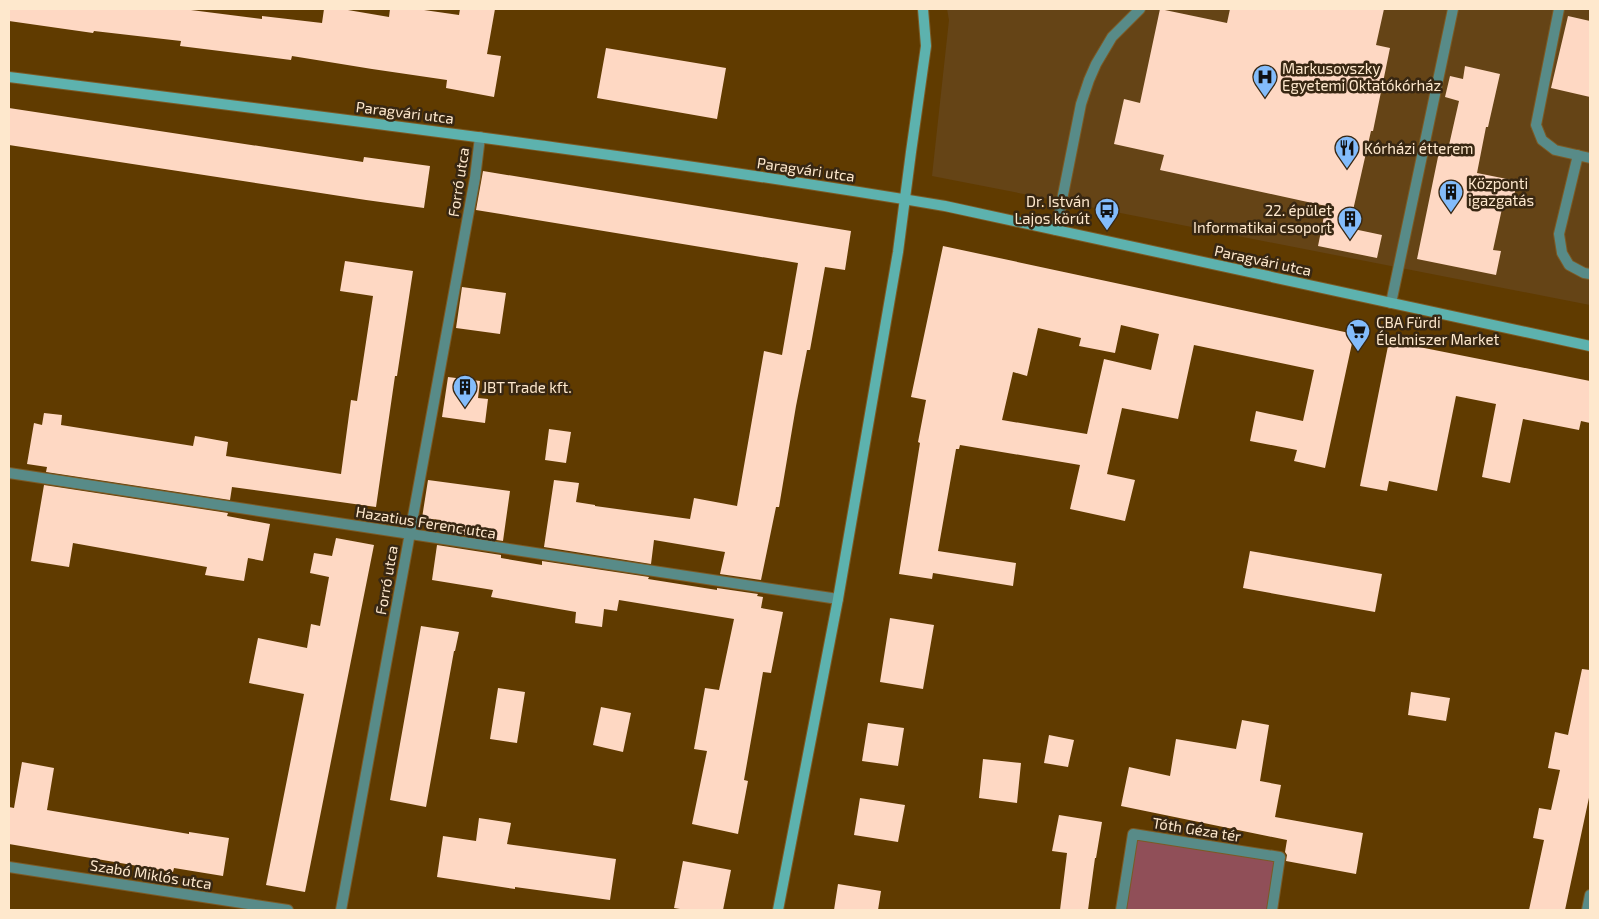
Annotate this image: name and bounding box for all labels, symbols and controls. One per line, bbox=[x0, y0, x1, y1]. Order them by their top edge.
place label: Markusovszky Egyetemi Oktatókórház bbox=[1282, 59, 1441, 94]
hospital icon: Markusovszky Egyetemi Oktatókórház bbox=[1252, 64, 1278, 98]
street label: Paragvári utca bbox=[355, 97, 455, 127]
restaurant icon: Kórházi étterem bbox=[1334, 135, 1360, 169]
place label: Kórházi étterem bbox=[1364, 139, 1473, 157]
street label: Forró utca bbox=[444, 146, 472, 218]
street label: Paragvári utca bbox=[756, 153, 856, 185]
place label: Központi igazgatás bbox=[1468, 174, 1534, 209]
building icon: Központi igazgatás bbox=[1438, 179, 1464, 213]
place label: Dr. István Lajos körút bbox=[1015, 192, 1090, 228]
bus stop icon: Dr. István Lajos körút bbox=[1094, 197, 1120, 231]
place label: 22. épület Informatikai csoport bbox=[1193, 201, 1332, 236]
building icon: 22. épület Informatikai csoport bbox=[1337, 206, 1363, 240]
street label: Paragvári utca bbox=[1213, 241, 1313, 279]
place label: CBA Fürdi Élelmiszer Market bbox=[1376, 313, 1499, 348]
supermarket icon: CBA Fürdi Élelmiszer Market bbox=[1345, 318, 1371, 352]
building icon: JBT Trade kft. bbox=[452, 374, 478, 408]
place label: JBT Trade kft. bbox=[482, 378, 572, 396]
street label: Hazatius Ferenc utca bbox=[354, 502, 498, 542]
street label: Forró utca bbox=[371, 544, 401, 616]
street label: Tóth Géza tér bbox=[1151, 813, 1243, 845]
street label: Szabó Miklós utca bbox=[89, 855, 213, 893]

